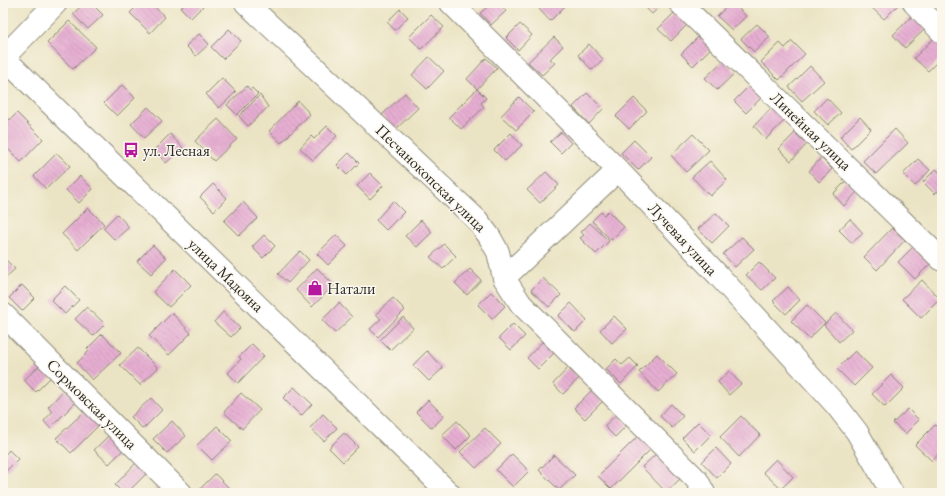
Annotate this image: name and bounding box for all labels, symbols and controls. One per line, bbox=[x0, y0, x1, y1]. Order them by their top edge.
street label: Линейная улица bbox=[766, 87, 857, 176]
street label: Песчанокопская улица bbox=[371, 120, 491, 237]
place label: ул. Лесная bbox=[143, 140, 210, 161]
bus stop icon: ул. Лесная bbox=[122, 141, 140, 159]
street label: Лучевая улица bbox=[644, 198, 723, 280]
street label: улица Мадояна bbox=[184, 233, 269, 317]
place label: Натали bbox=[327, 278, 376, 299]
shop icon: Натали bbox=[306, 279, 324, 297]
street label: Сормовская улица bbox=[42, 354, 142, 454]

